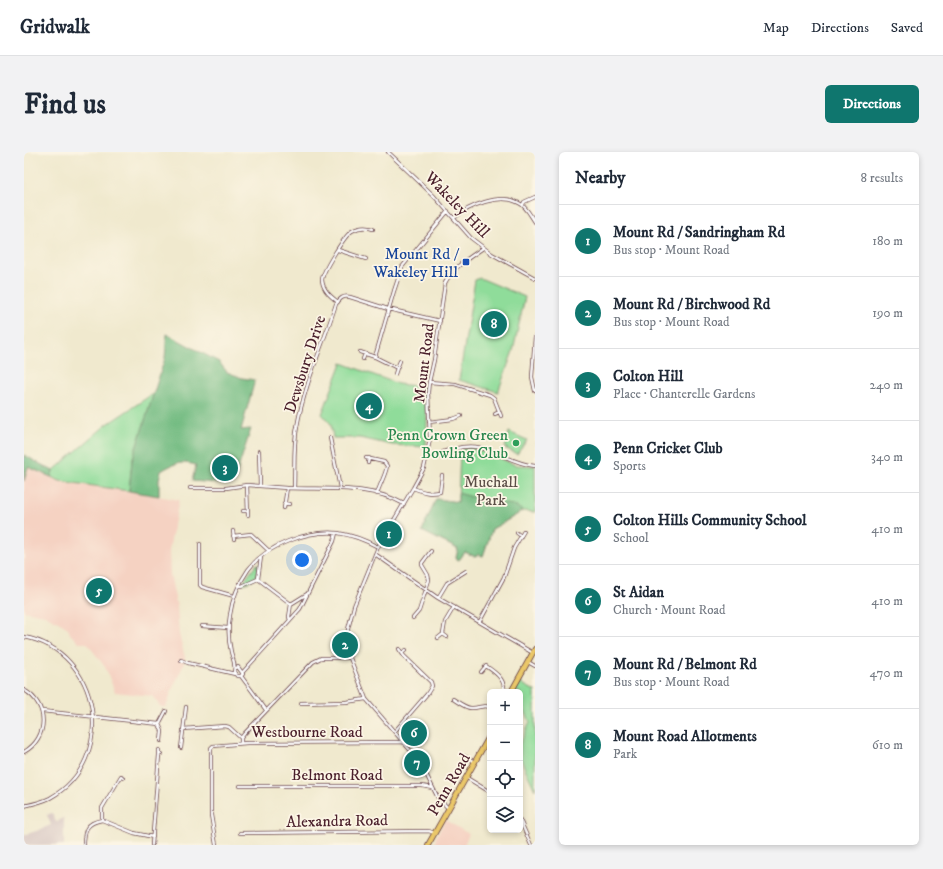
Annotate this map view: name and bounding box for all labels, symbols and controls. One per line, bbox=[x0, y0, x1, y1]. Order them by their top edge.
text: Gridwalk bbox=[20, 16, 90, 39]
text: Map bbox=[763, 19, 789, 37]
text: Directions bbox=[811, 19, 869, 37]
text: Saved bbox=[891, 19, 923, 37]
button: Directions bbox=[825, 85, 919, 123]
text: Find us bbox=[24, 87, 106, 122]
street label: Wakeley Hill bbox=[420, 167, 494, 242]
text: Nearby bbox=[575, 167, 625, 189]
text: 8 results bbox=[861, 170, 903, 186]
text: Mount Rd / Sandringham Rd bbox=[613, 223, 785, 242]
text: 1 bbox=[586, 233, 590, 249]
text: 180 m bbox=[872, 233, 903, 249]
text: Bus stop · Mount Road bbox=[613, 242, 730, 258]
place label: Mount Rd / Wakeley Hill bbox=[373, 244, 460, 282]
marker: Mount Rd / Wakeley Hill bbox=[461, 257, 471, 267]
text: Mount Rd / Birchwood Rd bbox=[613, 295, 770, 314]
text: 2 bbox=[585, 305, 591, 321]
text: 190 m bbox=[872, 305, 903, 321]
pin: 8 bbox=[481, 309, 507, 339]
street label: Dewsbury Drive bbox=[280, 312, 330, 416]
text: Bus stop · Mount Road bbox=[613, 314, 730, 330]
street label: Mount Road bbox=[409, 322, 439, 404]
text: Colton Hill bbox=[613, 367, 683, 386]
text: 3 bbox=[586, 377, 590, 393]
text: 240 m bbox=[870, 377, 903, 393]
text: Place · Chanterelle Gardens bbox=[613, 386, 755, 402]
pin: 4 bbox=[356, 391, 382, 421]
place label: Penn Crown Green Bowling Club bbox=[387, 425, 509, 463]
marker: Penn Crown Green Bowling Club bbox=[511, 438, 521, 448]
text: Penn Cricket Club bbox=[613, 439, 723, 458]
text: 4 bbox=[584, 449, 592, 465]
text: 340 m bbox=[871, 449, 903, 465]
pin: 3 bbox=[212, 453, 238, 483]
text: Sports bbox=[613, 458, 646, 474]
park label: Muchall Park bbox=[464, 472, 518, 510]
text: Colton Hills Community School bbox=[613, 511, 806, 530]
pin: 1 bbox=[376, 519, 402, 549]
text: 5 bbox=[585, 521, 591, 537]
text: 410 m bbox=[871, 521, 903, 537]
text: School bbox=[613, 530, 649, 546]
your location bbox=[292, 550, 312, 570]
pin: 5 bbox=[86, 576, 112, 606]
text: St Aidan bbox=[613, 583, 664, 602]
text: 6 bbox=[585, 593, 591, 609]
text: 410 m bbox=[871, 593, 903, 609]
text: Church · Mount Road bbox=[613, 602, 725, 618]
pin: 2 bbox=[332, 630, 358, 660]
text: Mount Rd / Belmont Rd bbox=[613, 655, 757, 674]
text: 7 bbox=[585, 665, 591, 681]
text: 470 m bbox=[870, 665, 903, 681]
text: Bus stop · Mount Road bbox=[613, 674, 730, 690]
map controls bbox=[487, 689, 523, 833]
button: + bbox=[487, 689, 523, 725]
pin: 6 bbox=[401, 718, 427, 748]
street label: Westbourne Road bbox=[250, 722, 363, 742]
button: − bbox=[487, 725, 523, 761]
text: Mount Road Allotments bbox=[613, 727, 757, 746]
text: 8 bbox=[585, 737, 591, 753]
text: 610 m bbox=[872, 737, 903, 753]
text: Park bbox=[613, 746, 637, 762]
pin: 7 bbox=[404, 748, 430, 778]
street label: Penn Road bbox=[423, 750, 475, 819]
button: locate bbox=[487, 761, 523, 797]
street label: Belmont Road bbox=[291, 765, 383, 785]
button: layers bbox=[487, 797, 523, 833]
street label: Alexandra Road bbox=[286, 810, 388, 832]

